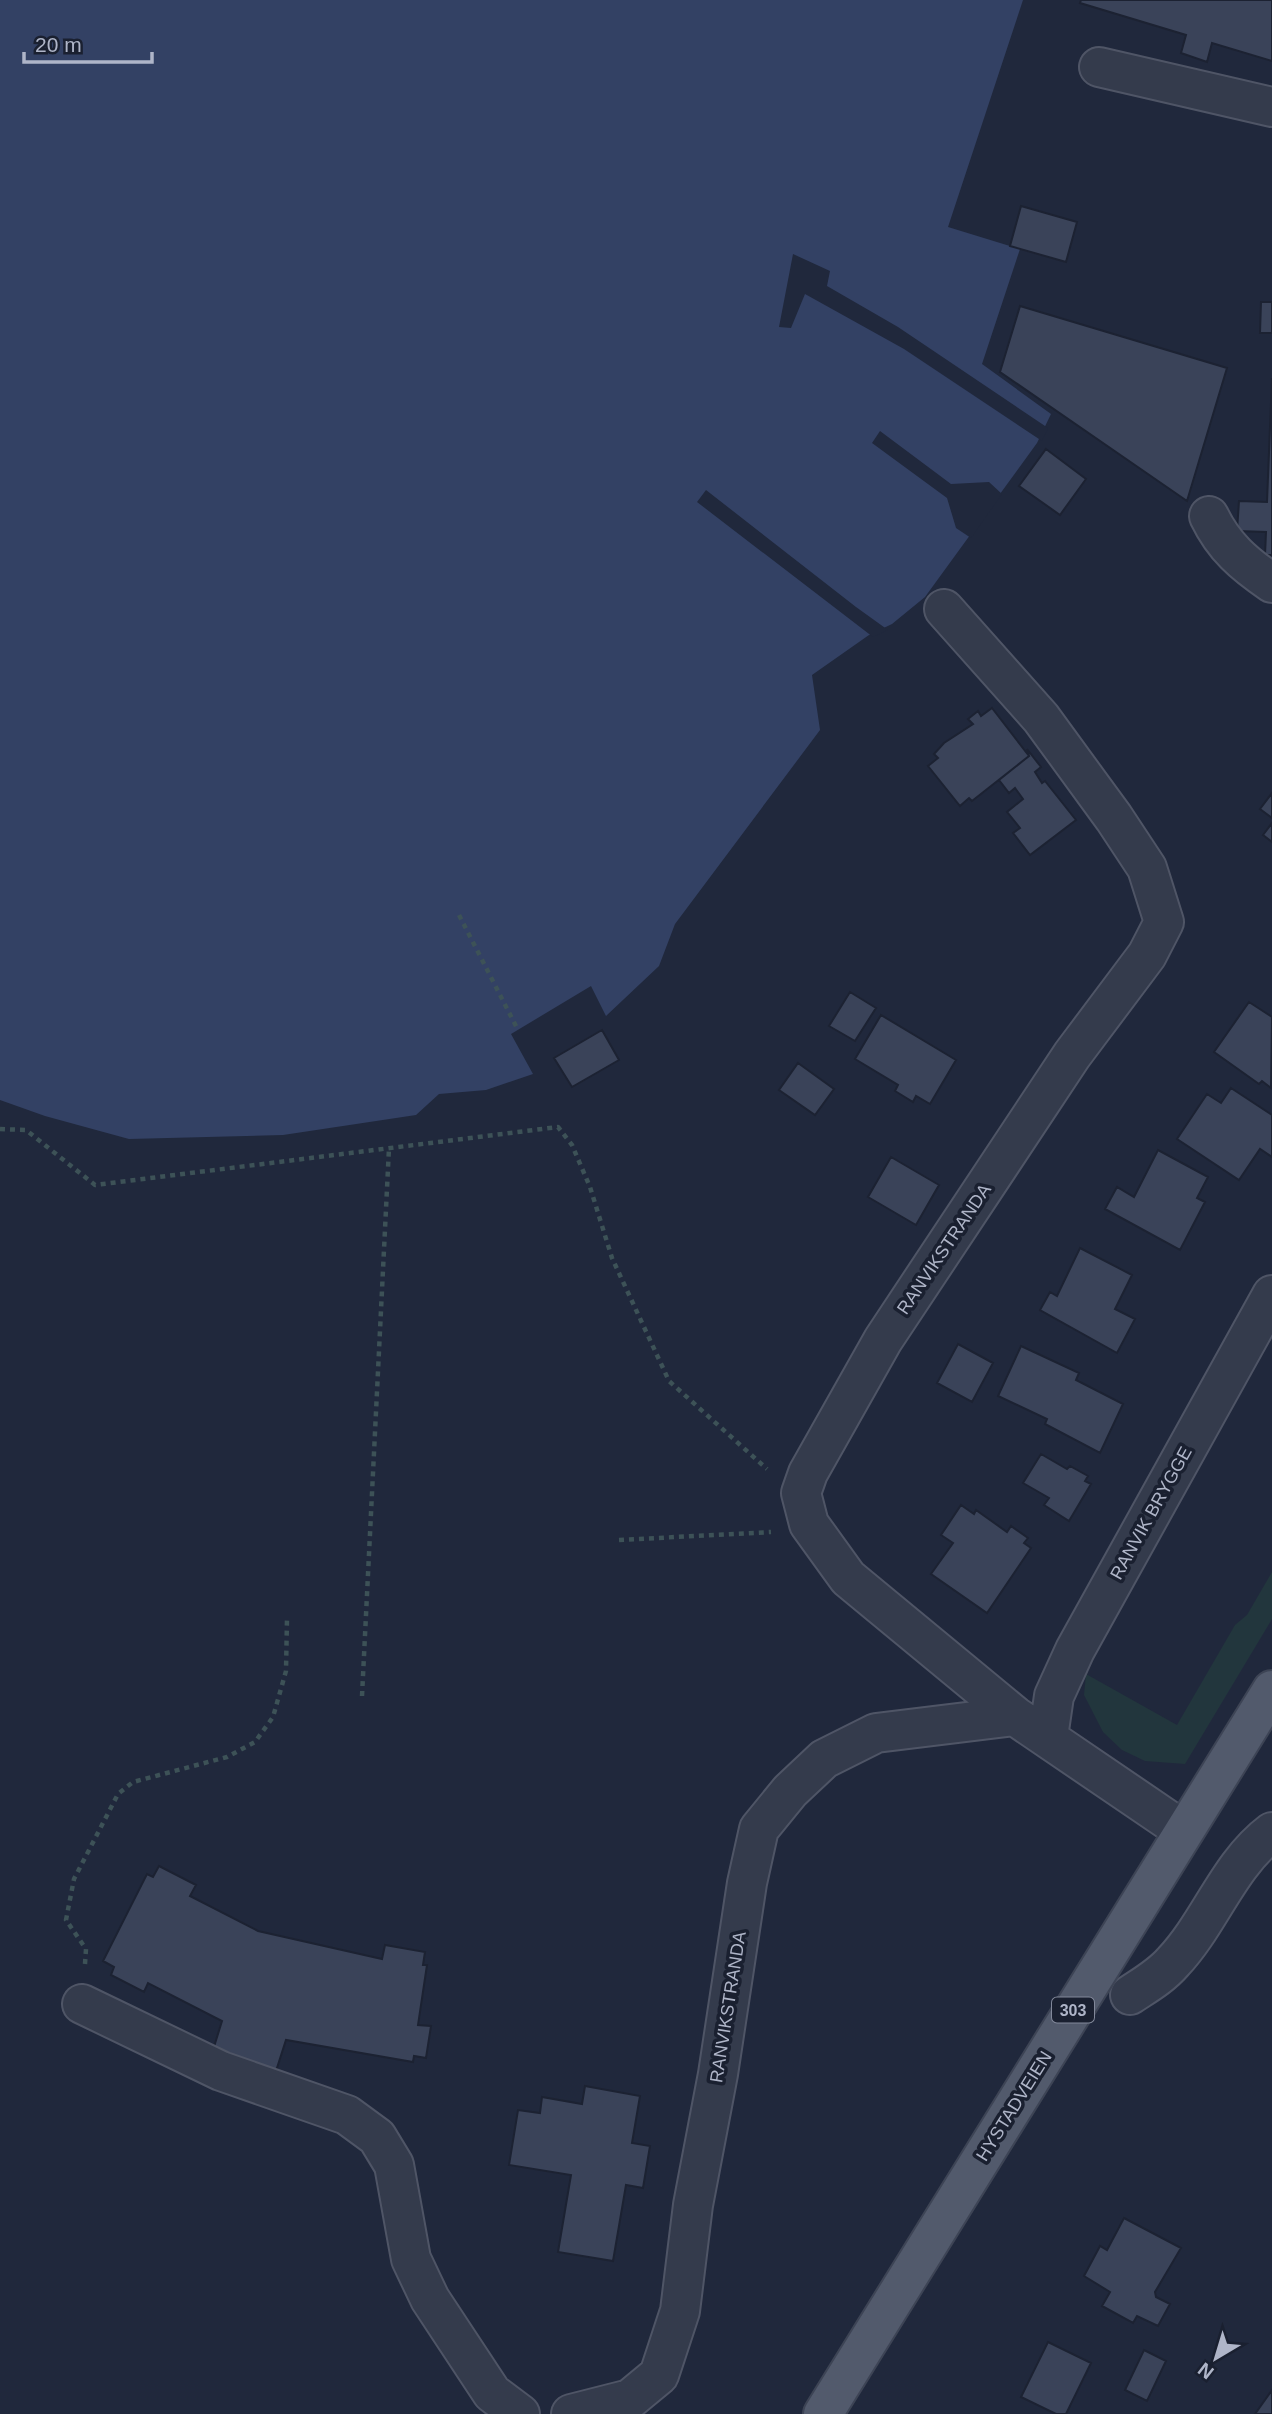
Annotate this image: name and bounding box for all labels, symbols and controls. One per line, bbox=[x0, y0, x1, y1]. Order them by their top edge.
scale bar bbox=[24, 21, 152, 65]
text: 20 m bbox=[35, 33, 82, 56]
street label: RANVIKSTRANDA bbox=[893, 1180, 995, 1318]
street label: RANVIK BRYGGE bbox=[1106, 1443, 1196, 1583]
street label: RANVIKSTRANDA bbox=[706, 1930, 750, 2084]
road number: 303 bbox=[1052, 1998, 1094, 2022]
street label: HYSTADVEIEN bbox=[972, 2047, 1056, 2165]
north arrow bbox=[1181, 2323, 1251, 2393]
text: N bbox=[1194, 2359, 1218, 2384]

